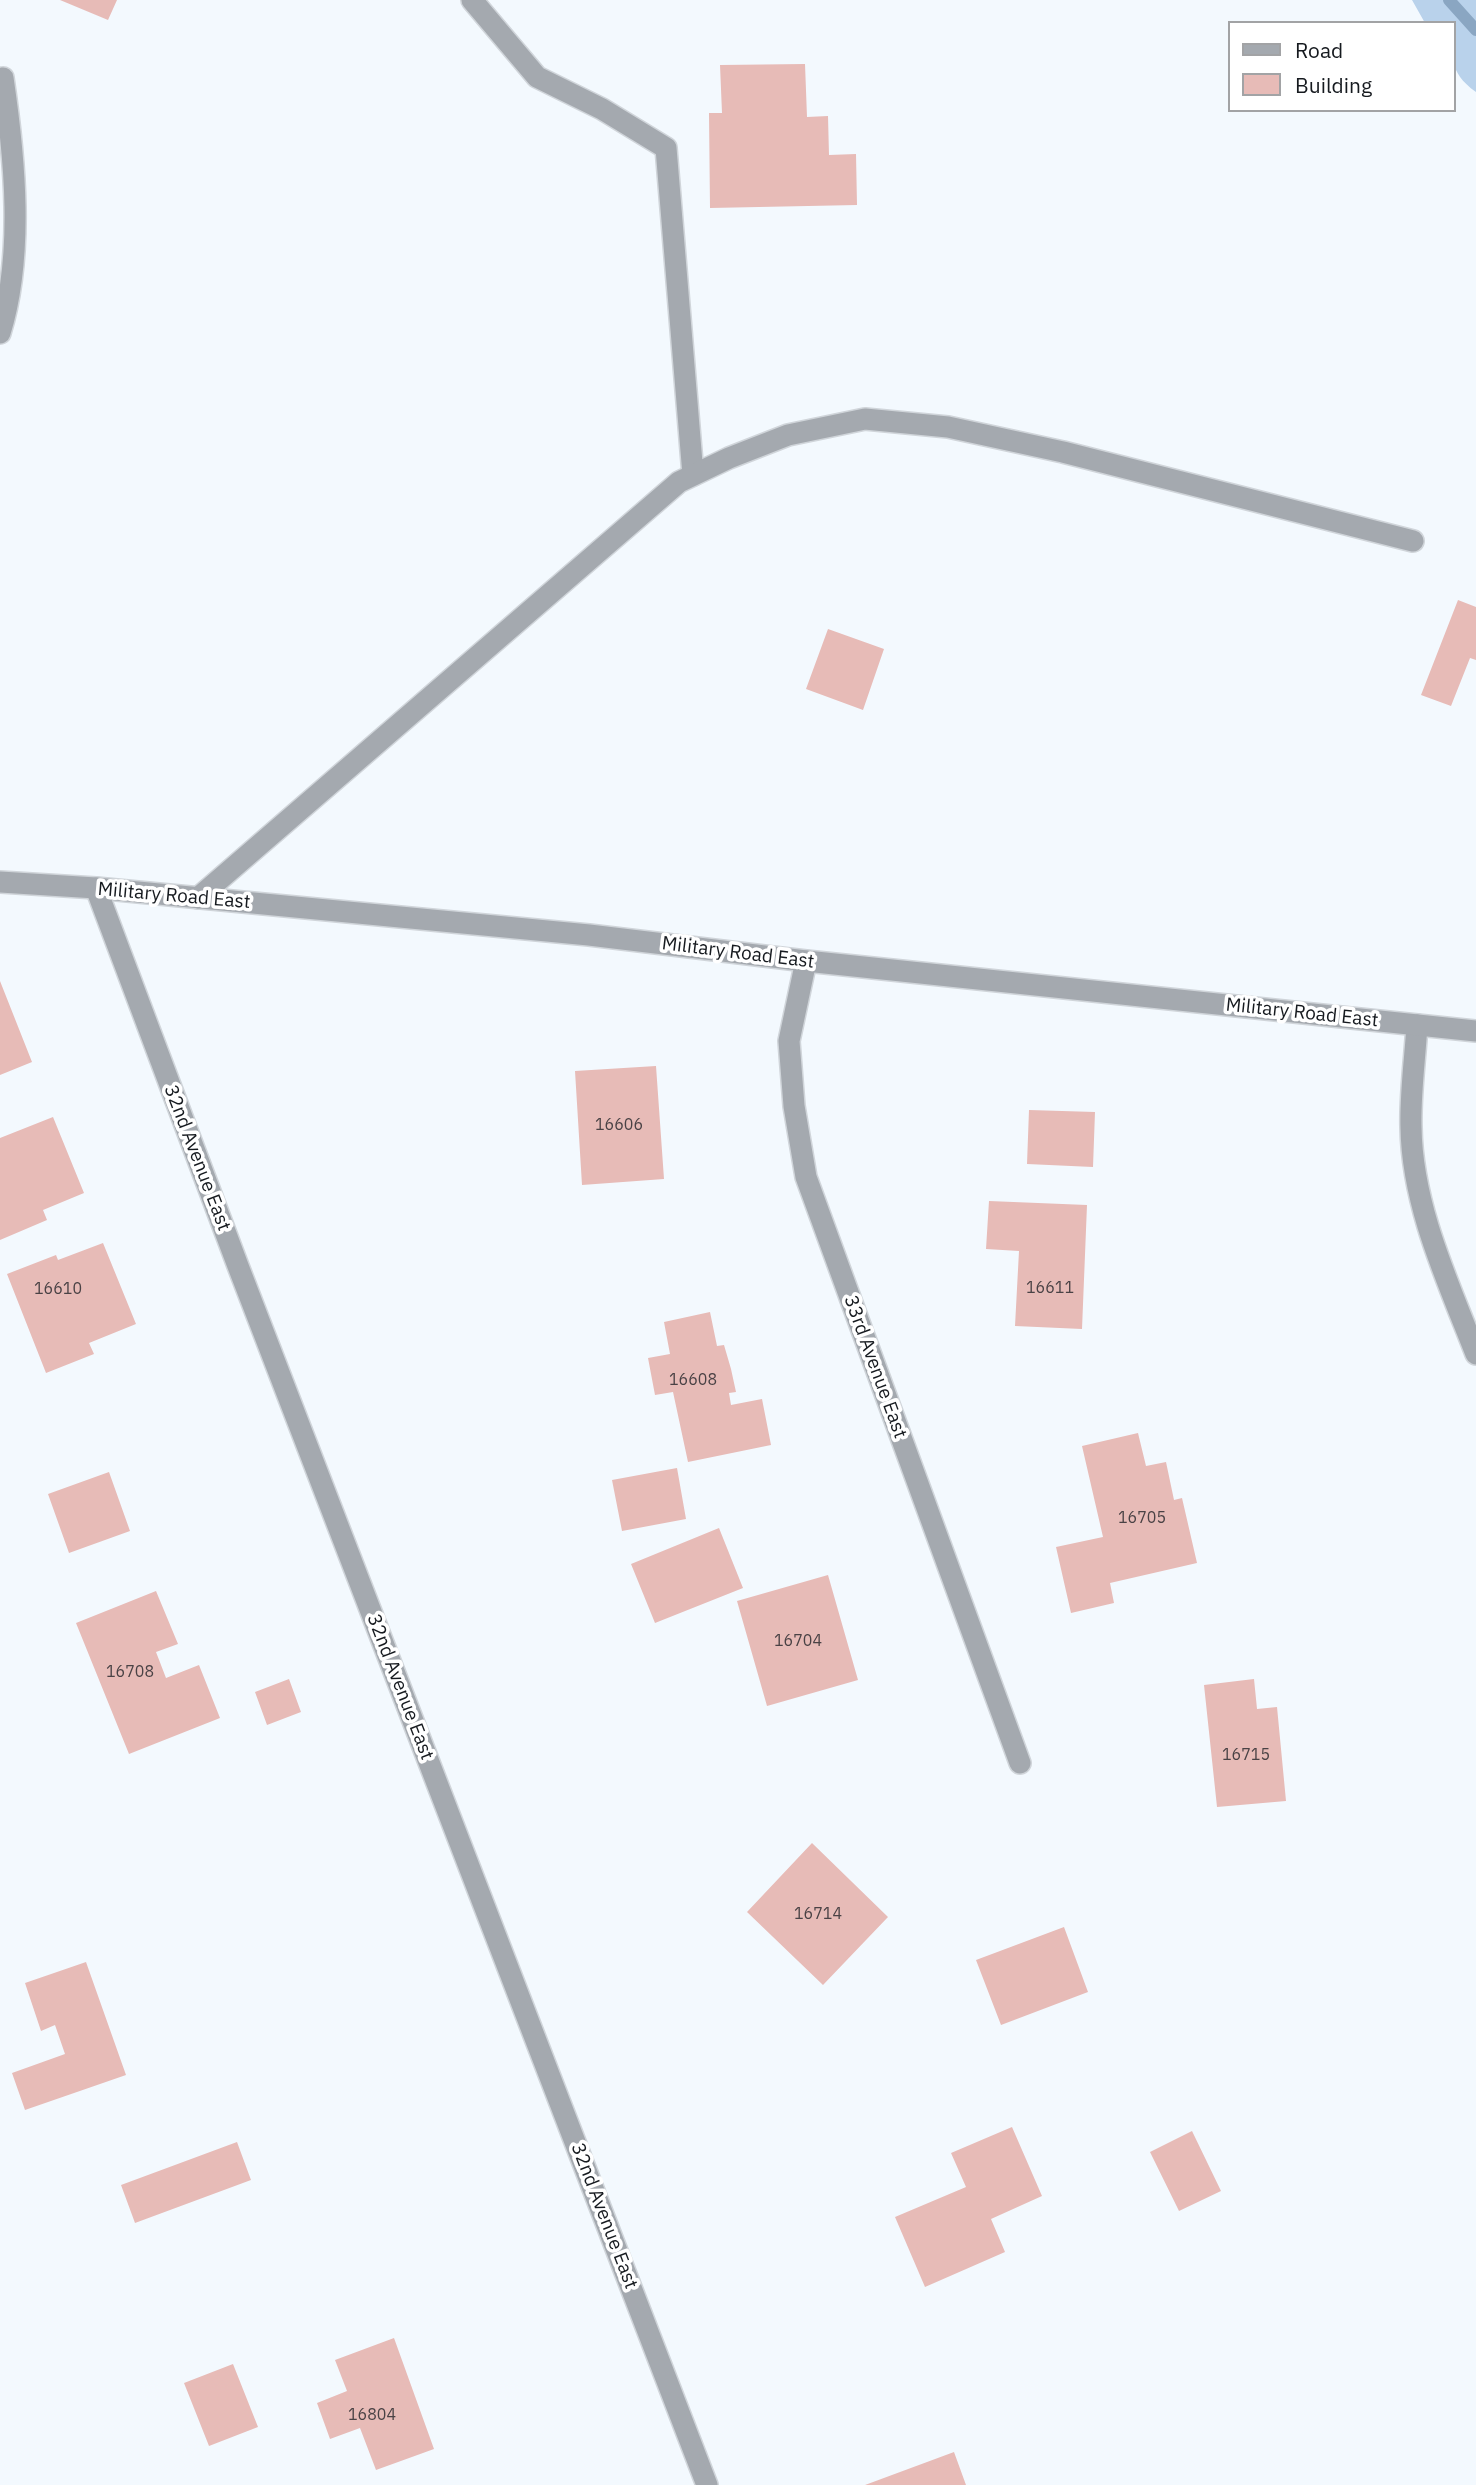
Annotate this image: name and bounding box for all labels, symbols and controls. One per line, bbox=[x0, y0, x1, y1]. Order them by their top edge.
legend bbox=[1228, 21, 1455, 112]
text: Road bbox=[1295, 36, 1343, 64]
text: Building bbox=[1295, 71, 1372, 99]
street label: Military Road East bbox=[97, 878, 251, 914]
street label: Military Road East bbox=[661, 932, 815, 974]
street label: Military Road East bbox=[1225, 994, 1379, 1032]
street label: 32nd Avenue East bbox=[159, 1082, 235, 1234]
house number: 16606 bbox=[595, 1115, 643, 1135]
house number: 16611 bbox=[1026, 1278, 1074, 1298]
house number: 16610 bbox=[34, 1279, 82, 1299]
street label: 33rd Avenue East bbox=[839, 1293, 911, 1441]
house number: 16608 bbox=[669, 1370, 717, 1390]
house number: 16705 bbox=[1118, 1508, 1166, 1528]
street label: 32nd Avenue East bbox=[362, 1611, 438, 1763]
house number: 16704 bbox=[774, 1631, 822, 1651]
house number: 16708 bbox=[106, 1662, 154, 1682]
house number: 16715 bbox=[1222, 1745, 1270, 1765]
house number: 16714 bbox=[794, 1904, 842, 1924]
street label: 32nd Avenue East bbox=[566, 2140, 642, 2292]
house number: 16804 bbox=[348, 2405, 396, 2425]

